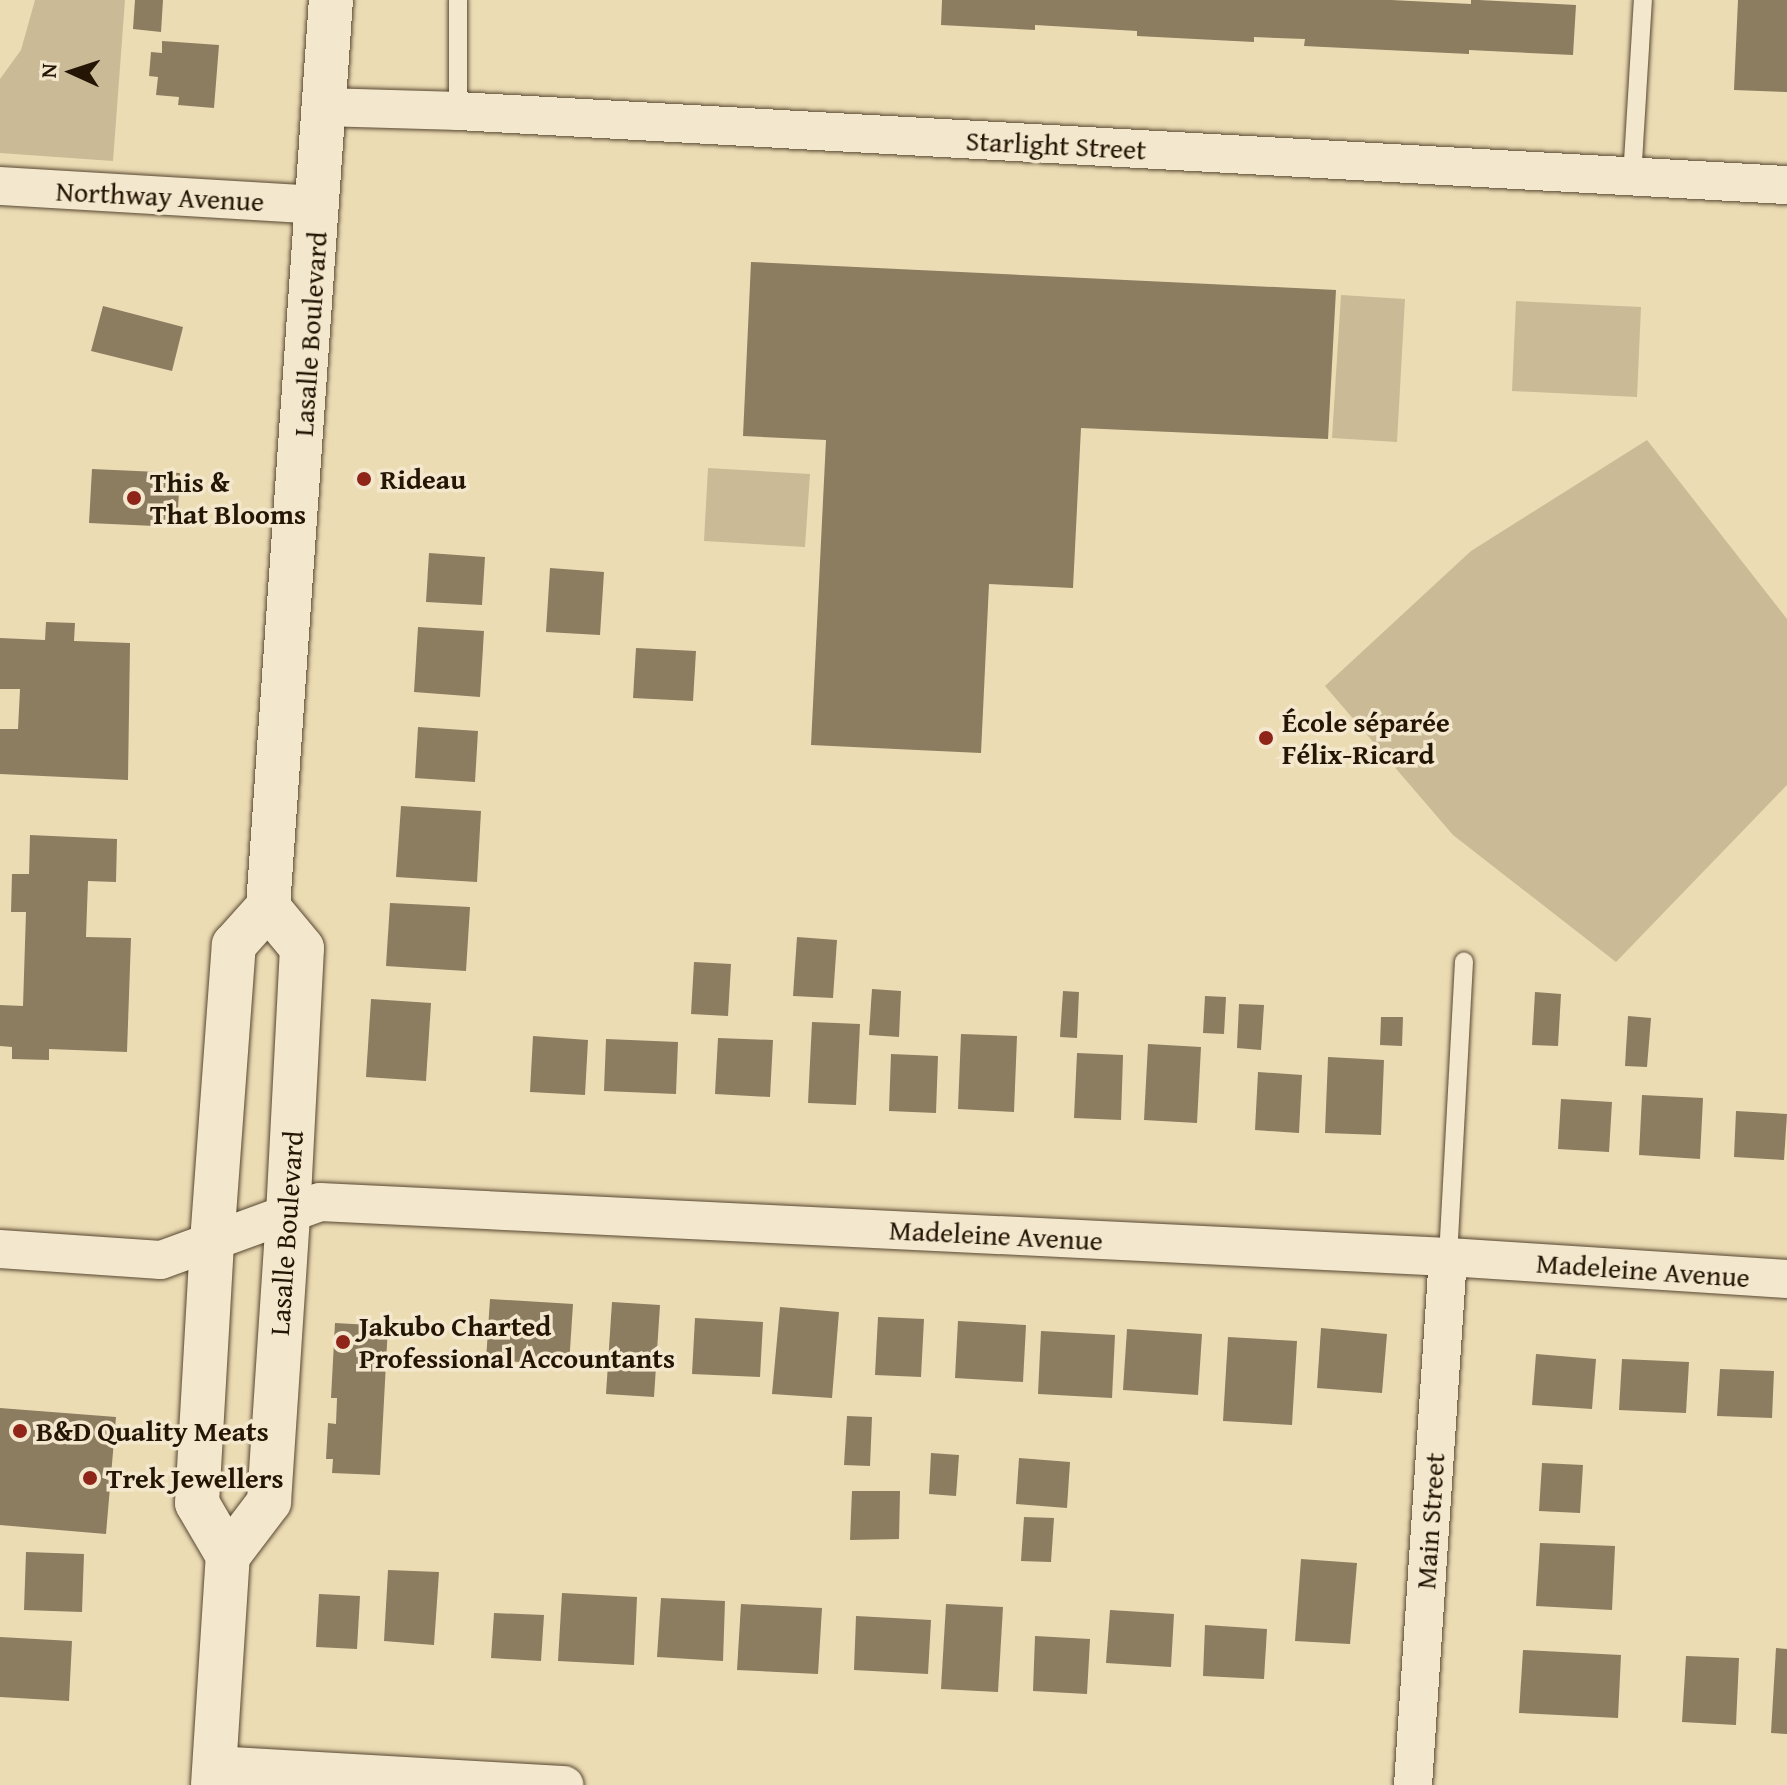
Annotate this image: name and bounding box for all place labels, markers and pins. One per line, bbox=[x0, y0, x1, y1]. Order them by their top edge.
place label: Rideau bbox=[380, 462, 466, 496]
place label: This & That Blooms bbox=[150, 465, 306, 531]
marker: Rideau bbox=[355, 470, 373, 488]
marker: This & That Blooms bbox=[125, 489, 143, 507]
place label: École séparée Félix-Ricard bbox=[1282, 705, 1450, 771]
marker: École séparée Félix-Ricard bbox=[1257, 729, 1275, 747]
place label: Jakubo Charted Professional Accountants bbox=[359, 1309, 675, 1375]
marker: Jakubo Charted Professional Accountants bbox=[334, 1333, 352, 1351]
place label: B&D Quality Meats bbox=[36, 1414, 269, 1448]
marker: B&D Quality Meats bbox=[11, 1422, 29, 1440]
place label: Trek Jewellers bbox=[106, 1461, 284, 1495]
marker: Trek Jewellers bbox=[81, 1469, 99, 1487]

